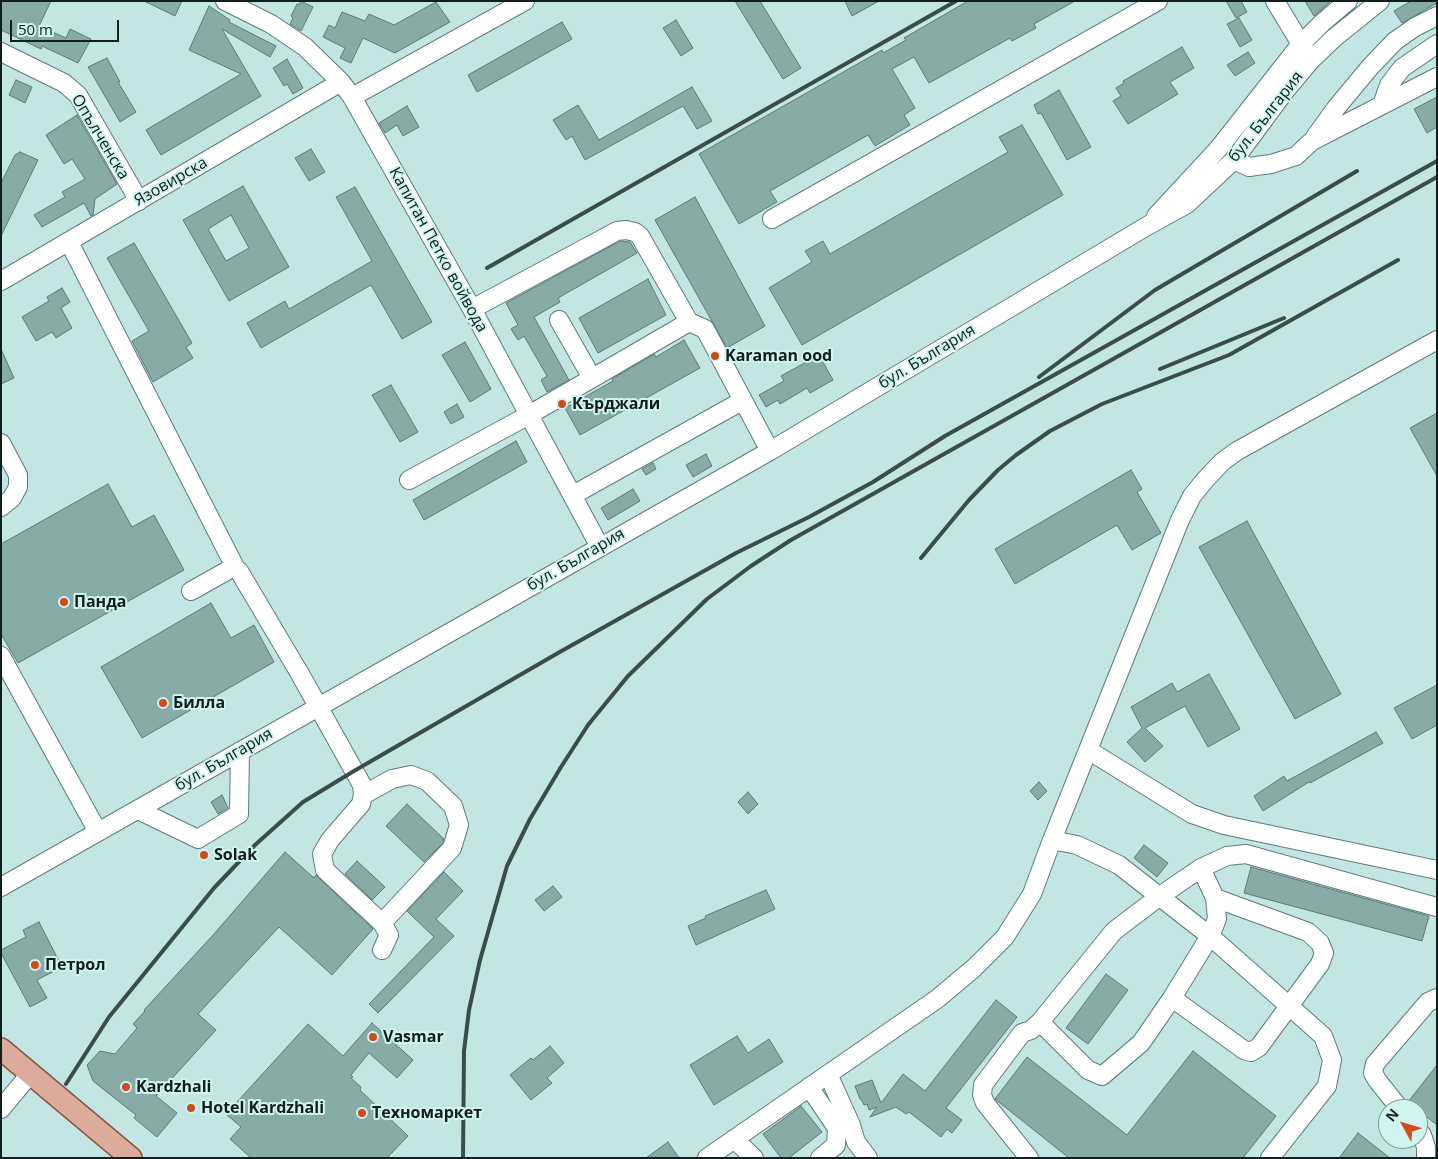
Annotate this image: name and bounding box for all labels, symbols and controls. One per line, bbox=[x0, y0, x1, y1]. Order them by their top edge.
scale bar bbox=[12, 10, 121, 42]
text: 50 m bbox=[18, 19, 53, 39]
street label: бул. България bbox=[1225, 68, 1307, 166]
street label: Опълченска bbox=[67, 91, 133, 183]
street label: Язовирска bbox=[131, 153, 211, 211]
street label: Капитан Петко войвода bbox=[385, 164, 491, 336]
street label: бул. България bbox=[875, 321, 979, 393]
place label: Karaman ood bbox=[725, 346, 832, 366]
marker: Karaman ood bbox=[709, 350, 721, 362]
place label: Кърджали bbox=[572, 394, 660, 414]
marker: Кърджали bbox=[556, 398, 568, 410]
street label: бул. България bbox=[524, 524, 628, 596]
place label: Панда bbox=[74, 592, 126, 612]
marker: Панда bbox=[58, 596, 70, 608]
place label: Билла bbox=[173, 693, 225, 713]
marker: Билла bbox=[157, 697, 169, 709]
street label: бул. България bbox=[172, 724, 276, 796]
place label: Solak bbox=[214, 845, 257, 865]
marker: Solak bbox=[198, 849, 210, 861]
place label: Петрол bbox=[45, 955, 106, 975]
marker: Петрол bbox=[29, 959, 41, 971]
place label: Vasmar bbox=[383, 1027, 444, 1047]
marker: Vasmar bbox=[367, 1031, 379, 1043]
place label: Kardzhali bbox=[136, 1077, 211, 1097]
marker: Kardzhali bbox=[120, 1081, 132, 1093]
place label: Hotel Kardzhali bbox=[201, 1098, 324, 1118]
north arrow bbox=[1378, 1099, 1428, 1149]
marker: Hotel Kardzhali bbox=[185, 1102, 197, 1114]
place label: Техномаркет bbox=[372, 1103, 482, 1123]
text: N bbox=[1381, 1104, 1403, 1125]
marker: Техномаркет bbox=[356, 1107, 368, 1119]

